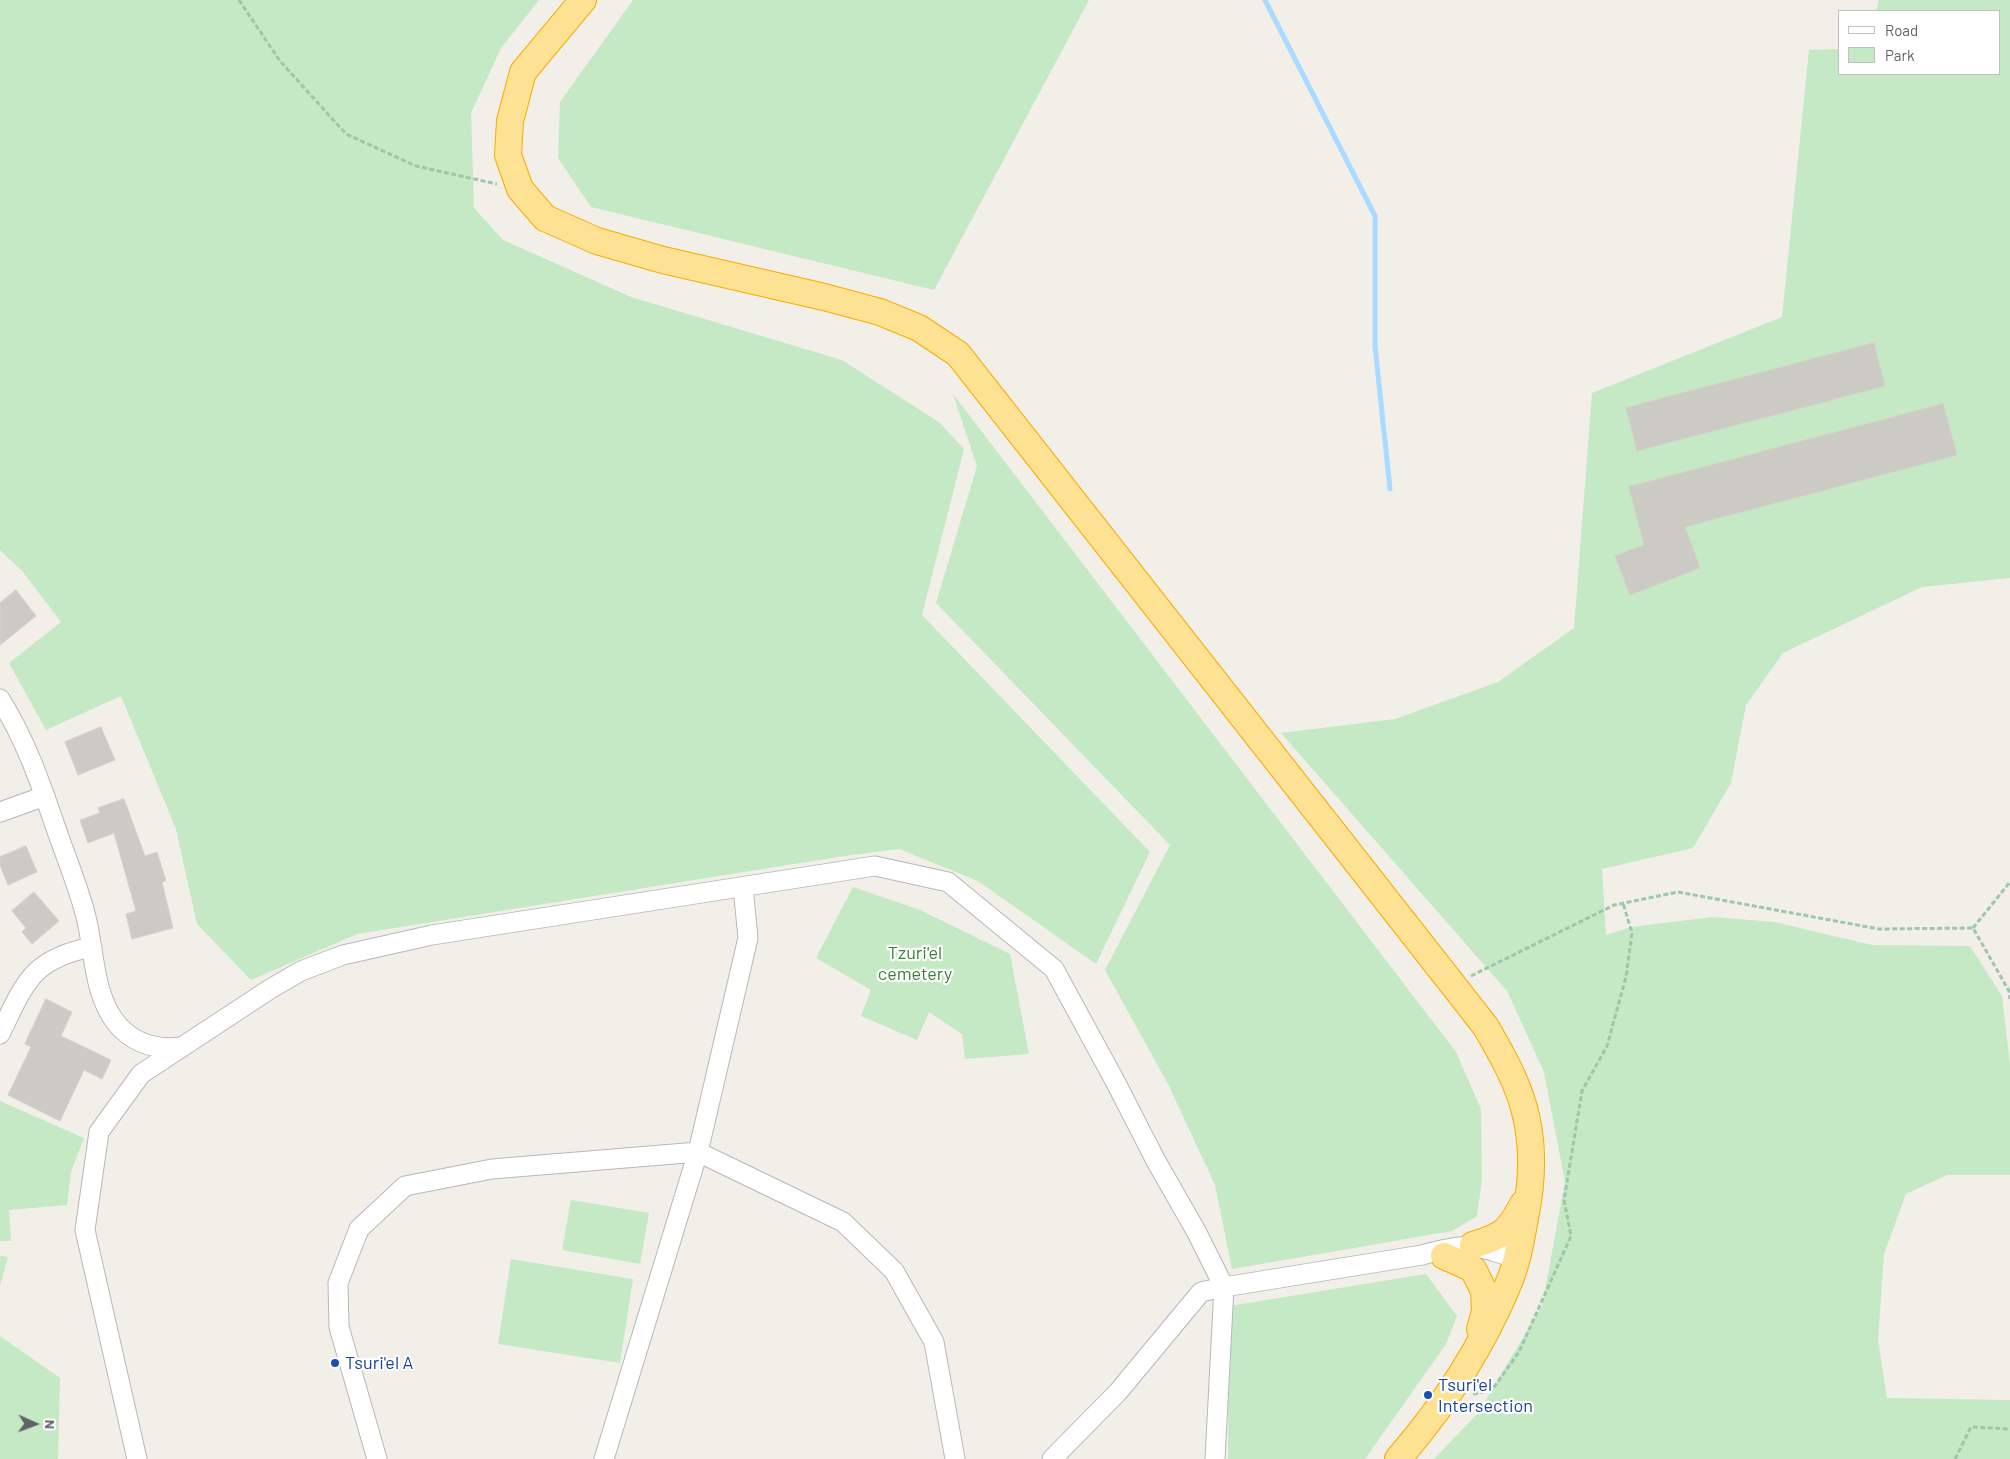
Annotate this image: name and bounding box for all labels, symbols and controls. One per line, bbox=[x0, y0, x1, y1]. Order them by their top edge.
legend bbox=[1838, 10, 2000, 75]
text: Road bbox=[1885, 21, 1918, 39]
text: Park bbox=[1885, 46, 1914, 64]
park label: Tzuri'el cemetery bbox=[878, 942, 952, 984]
place label: Tsuri'el A bbox=[345, 1352, 414, 1374]
marker: Tsuri'el A bbox=[329, 1357, 341, 1369]
place label: Tsuri'el Intersection bbox=[1438, 1374, 1533, 1416]
marker: Tsuri'el Intersection bbox=[1422, 1389, 1434, 1401]
north arrow bbox=[10, 1399, 60, 1449]
text: N bbox=[42, 1420, 59, 1429]

